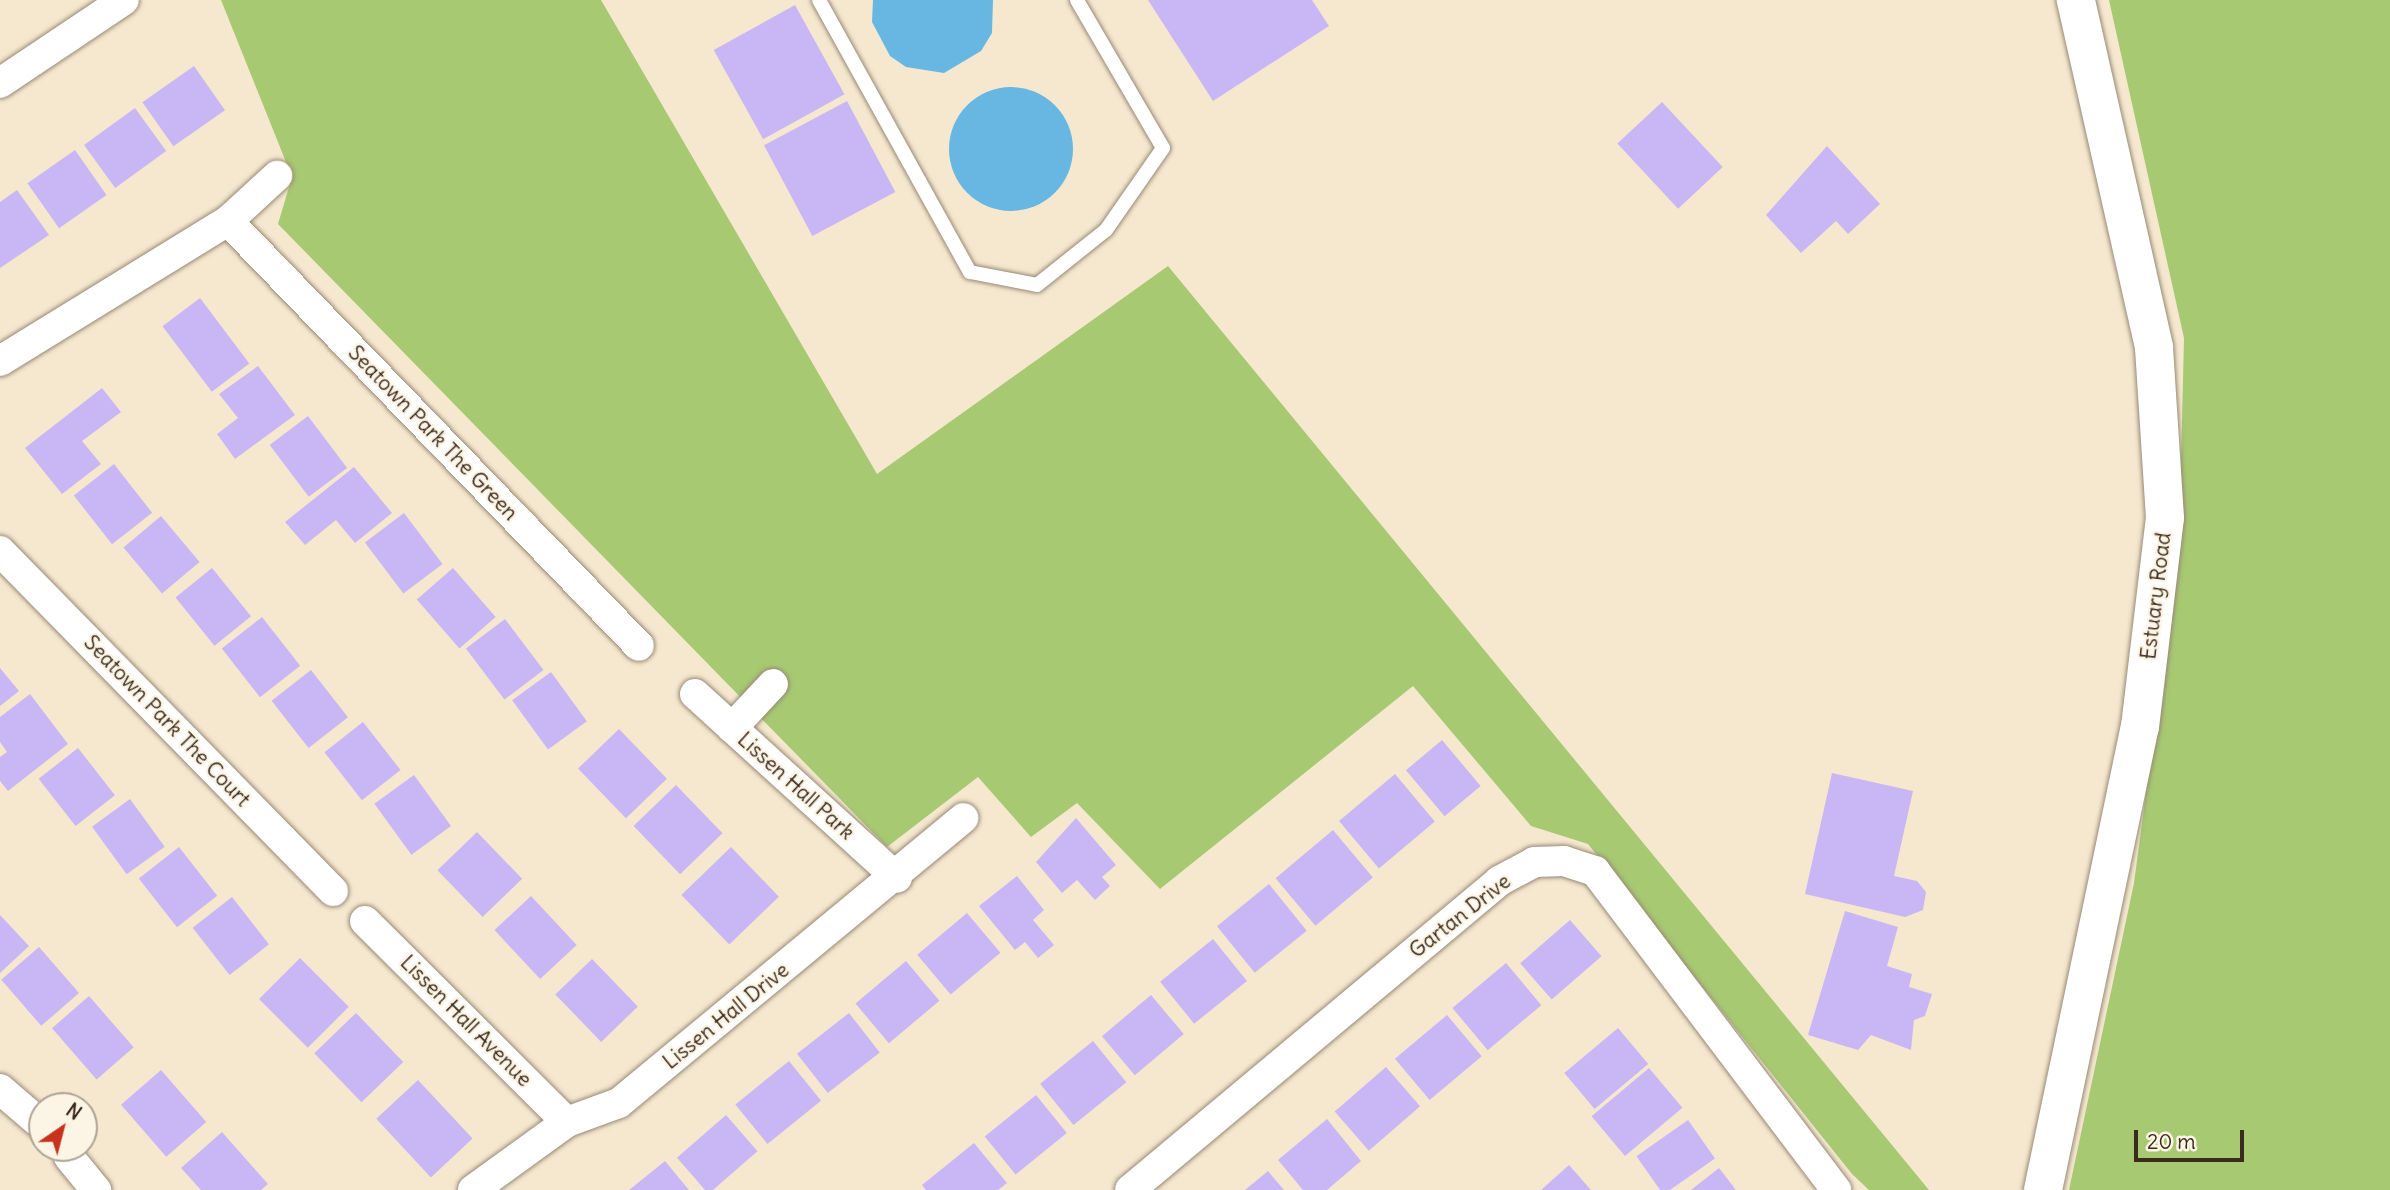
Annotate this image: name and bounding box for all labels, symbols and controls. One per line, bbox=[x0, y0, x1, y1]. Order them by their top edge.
street label: Seatown Park The Green bbox=[343, 340, 523, 526]
street label: Estuary Road bbox=[2136, 531, 2176, 661]
street label: Seatown Park The Court bbox=[79, 630, 255, 812]
street label: Lissen Hall Park bbox=[732, 727, 860, 845]
street label: Gartan Drive bbox=[1404, 869, 1516, 963]
street label: Lissen Hall Avenue bbox=[395, 950, 537, 1092]
street label: Lissen Hall Drive bbox=[658, 957, 794, 1075]
north arrow bbox=[28, 1092, 98, 1162]
text: N bbox=[62, 1098, 86, 1125]
scale bar bbox=[2138, 1116, 2248, 1160]
text: 20 m bbox=[2147, 1128, 2196, 1155]

